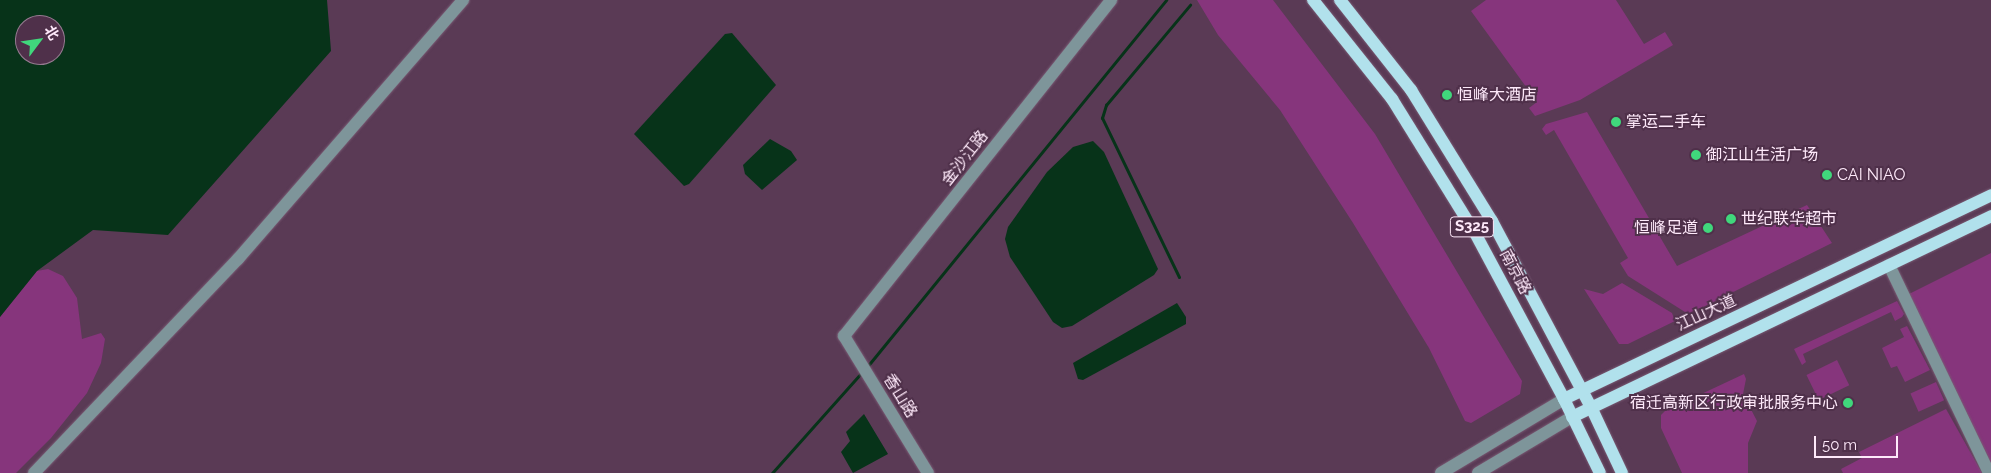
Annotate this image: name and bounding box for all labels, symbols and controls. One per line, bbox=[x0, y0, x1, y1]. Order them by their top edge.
north arrow bbox=[15, 15, 65, 65]
text: 北 bbox=[42, 23, 62, 43]
place label: 恒峰大酒店 bbox=[1457, 85, 1537, 105]
marker: 恒峰大酒店 bbox=[1441, 89, 1453, 101]
place label: 掌运二手车 bbox=[1626, 112, 1706, 132]
marker: 掌运二手车 bbox=[1610, 116, 1622, 128]
street label: 金沙江路 bbox=[938, 127, 992, 189]
place label: 御江山生活广场 bbox=[1706, 145, 1818, 165]
marker: 御江山生活广场 bbox=[1690, 149, 1702, 161]
place label: CAI NIAO bbox=[1837, 165, 1905, 185]
marker: CAI NIAO bbox=[1821, 169, 1833, 181]
place label: 世纪联华超市 bbox=[1741, 209, 1837, 229]
marker: 世纪联华超市 bbox=[1725, 213, 1737, 225]
road number: S325 bbox=[1450, 214, 1494, 240]
place label: 恒峰足道 bbox=[1634, 218, 1698, 238]
marker: 恒峰足道 bbox=[1702, 222, 1714, 234]
street label: 南京路 bbox=[1495, 246, 1535, 298]
street label: 江山大道 bbox=[1673, 291, 1739, 335]
street label: 香山路 bbox=[879, 371, 921, 421]
place label: 宿迁高新区行政审批服务中心 bbox=[1630, 393, 1838, 413]
marker: 宿迁高新区行政审批服务中心 bbox=[1842, 397, 1854, 409]
scale bar bbox=[1816, 426, 1900, 458]
text: 50 m bbox=[1822, 436, 1857, 454]

